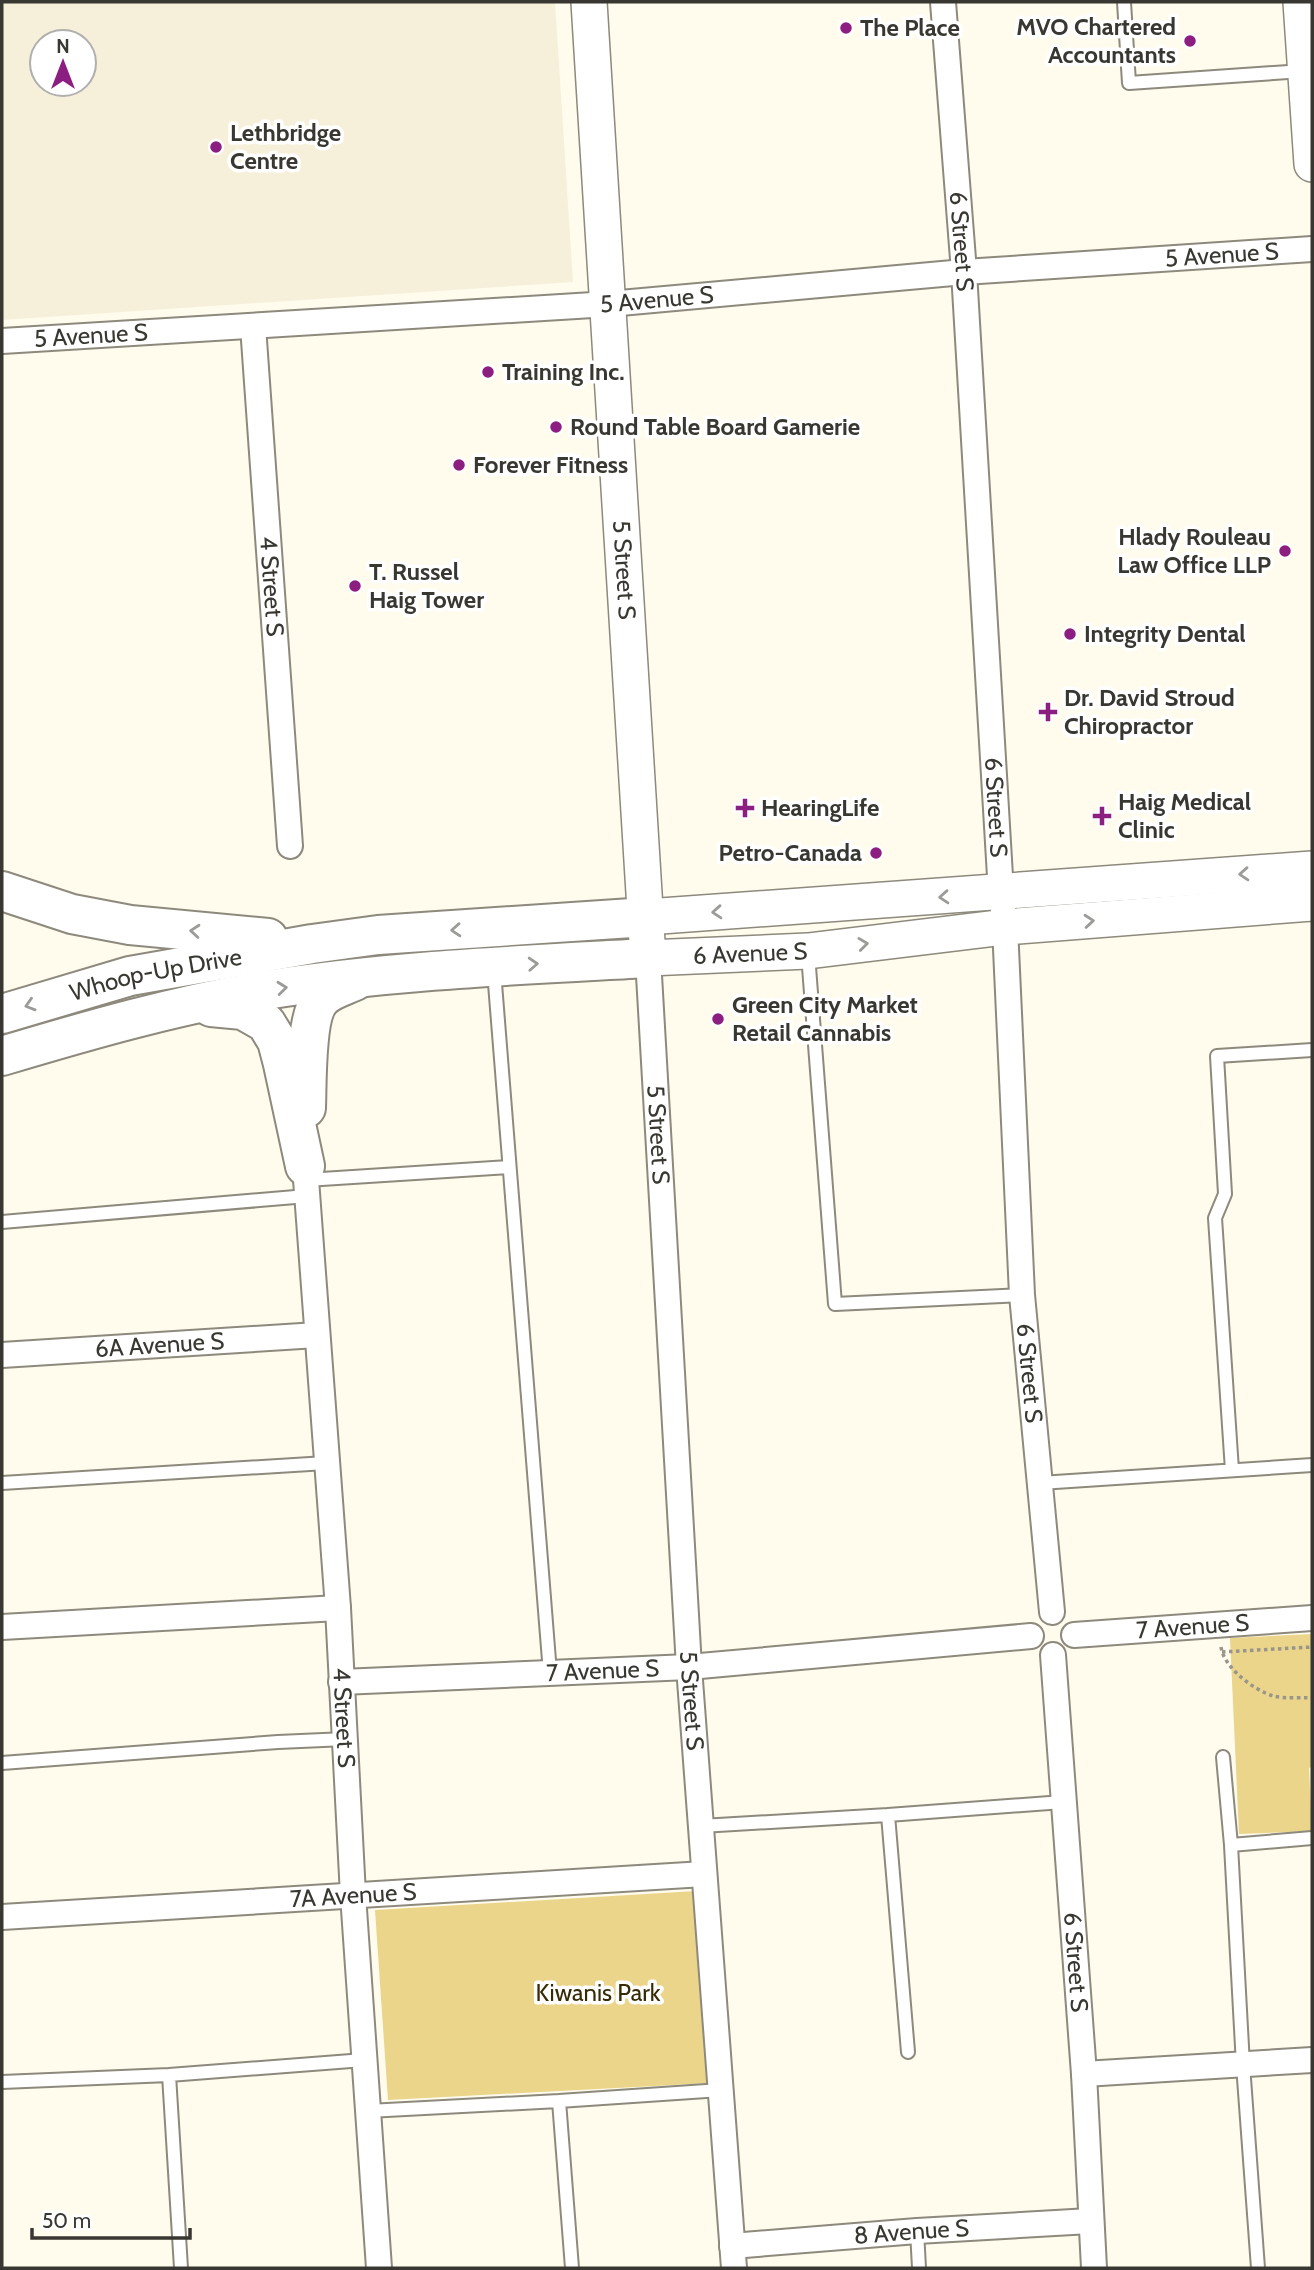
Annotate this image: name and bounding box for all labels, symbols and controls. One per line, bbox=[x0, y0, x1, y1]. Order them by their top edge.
place label: MVO Chartered Accountants bbox=[1016, 12, 1176, 69]
place label: The Place bbox=[860, 13, 960, 42]
marker: The Place bbox=[838, 20, 854, 36]
north arrow bbox=[28, 28, 98, 98]
marker: MVO Chartered Accountants bbox=[1182, 33, 1198, 49]
text: N bbox=[56, 35, 70, 58]
place label: Lethbridge Centre bbox=[230, 118, 341, 175]
marker: Lethbridge Centre bbox=[208, 139, 224, 155]
street label: 6 Street S bbox=[944, 190, 980, 292]
street label: 5 Avenue S bbox=[1164, 236, 1280, 273]
street label: 5 Avenue S bbox=[599, 280, 715, 319]
street label: 5 Avenue S bbox=[33, 317, 149, 353]
place label: Training Inc. bbox=[502, 357, 625, 386]
marker: Training Inc. bbox=[480, 364, 496, 380]
place label: Round Table Board Gamerie bbox=[570, 412, 860, 441]
marker: Round Table Board Gamerie bbox=[548, 419, 564, 435]
place label: Forever Fitness bbox=[473, 450, 628, 479]
marker: Forever Fitness bbox=[451, 457, 467, 473]
street label: 5 Street S bbox=[607, 519, 642, 620]
place label: Hlady Rouleau Law Office LLP bbox=[1117, 522, 1271, 579]
street label: 4 Street S bbox=[254, 535, 290, 637]
marker: Hlady Rouleau Law Office LLP bbox=[1277, 543, 1293, 559]
place label: T. Russel Haig Tower bbox=[369, 557, 484, 614]
marker: T. Russel Haig Tower bbox=[347, 578, 363, 594]
place label: Integrity Dental bbox=[1084, 619, 1246, 648]
marker: Integrity Dental bbox=[1062, 626, 1078, 642]
place label: Dr. David Stroud Chiropractor bbox=[1064, 683, 1235, 740]
marker: Dr. David Stroud Chiropractor bbox=[1038, 702, 1058, 722]
street label: 6 Street S bbox=[979, 756, 1014, 858]
place label: Haig Medical Clinic bbox=[1118, 787, 1251, 844]
place label: HearingLife bbox=[761, 793, 879, 822]
marker: HearingLife bbox=[735, 798, 755, 818]
marker: Haig Medical Clinic bbox=[1092, 806, 1112, 826]
place label: Petro-Canada bbox=[719, 838, 862, 867]
marker: Petro-Canada bbox=[868, 845, 884, 861]
one-way arrow bbox=[1238, 867, 1249, 882]
one-way arrow bbox=[938, 889, 949, 904]
one-way arrow bbox=[711, 904, 722, 919]
one-way arrow bbox=[1084, 914, 1095, 929]
one-way arrow bbox=[451, 922, 462, 937]
one-way arrow bbox=[190, 924, 201, 939]
street label: 6 Avenue S bbox=[692, 936, 808, 970]
one-way arrow bbox=[857, 937, 869, 952]
street label: Whoop-Up Drive bbox=[66, 942, 244, 1007]
one-way arrow bbox=[528, 957, 539, 972]
one-way arrow bbox=[277, 981, 288, 996]
place label: Green City Market Retail Cannabis bbox=[732, 990, 918, 1047]
one-way arrow bbox=[25, 997, 37, 1012]
marker: Green City Market Retail Cannabis bbox=[710, 1011, 726, 1027]
street label: 5 Street S bbox=[641, 1084, 676, 1185]
street label: 6 Street S bbox=[1011, 1322, 1049, 1424]
street label: 6A Avenue S bbox=[94, 1326, 225, 1363]
street label: 7 Avenue S bbox=[1135, 1608, 1250, 1645]
street label: 5 Street S bbox=[674, 1650, 710, 1751]
street label: 7 Avenue S bbox=[546, 1653, 660, 1687]
street label: 4 Street S bbox=[327, 1667, 361, 1769]
street label: 7A Avenue S bbox=[289, 1877, 417, 1913]
street label: 6 Street S bbox=[1058, 1911, 1094, 2013]
park label: Kiwanis Park bbox=[535, 1978, 661, 2007]
scale bar bbox=[32, 2196, 189, 2240]
text: 50 m bbox=[42, 2208, 91, 2233]
street label: 8 Avenue S bbox=[853, 2213, 970, 2250]

